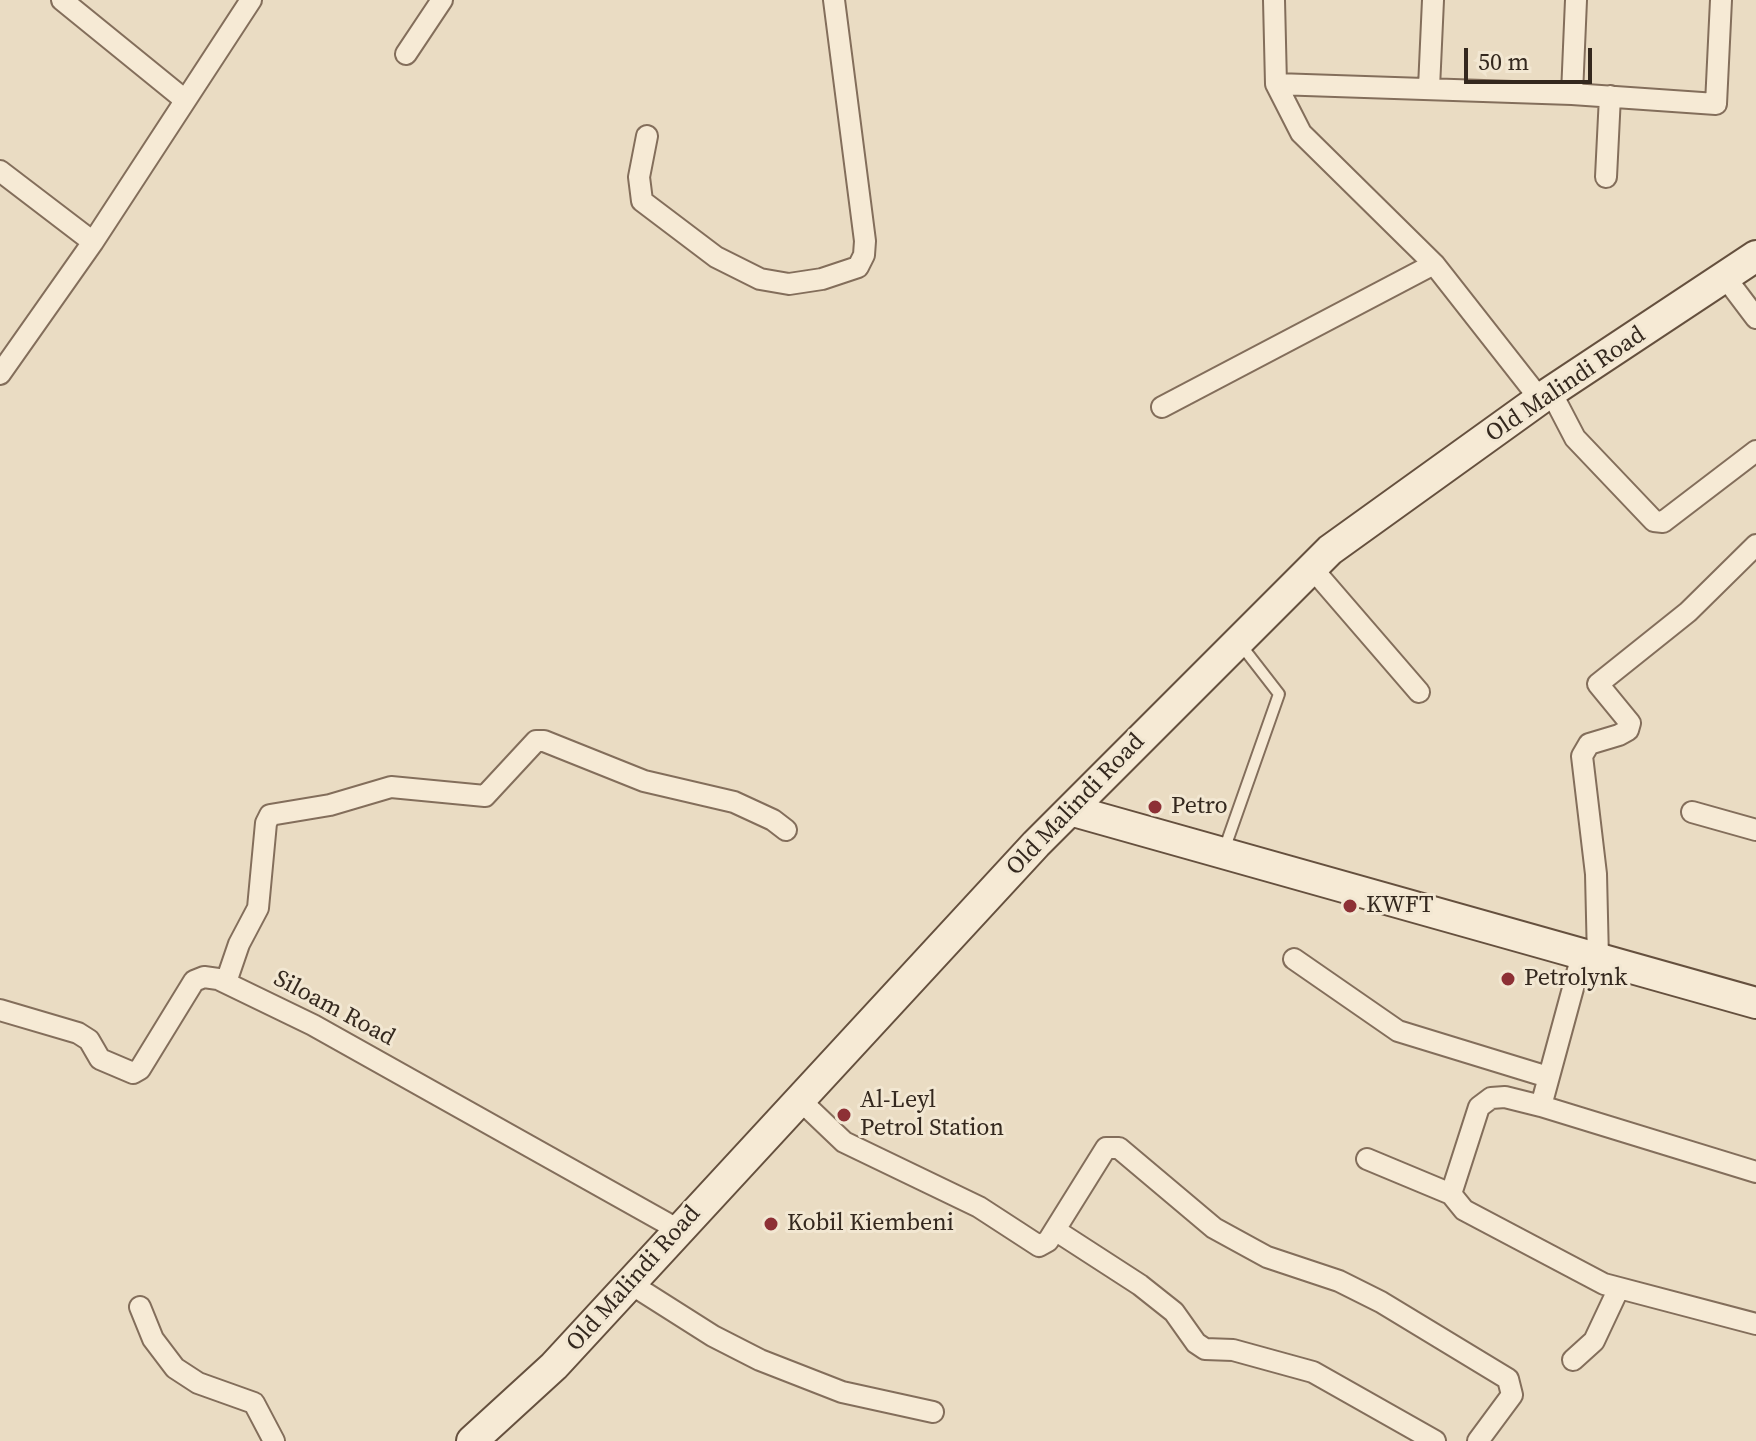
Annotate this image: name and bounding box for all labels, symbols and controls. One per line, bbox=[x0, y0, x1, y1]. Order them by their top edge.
scale bar bbox=[1468, 32, 1596, 82]
text: 50 m bbox=[1478, 45, 1529, 78]
street label: Old Malindi Road bbox=[1481, 321, 1651, 449]
street label: Old Malindi Road bbox=[1001, 728, 1151, 882]
place label: Petro bbox=[1171, 793, 1228, 821]
marker: Petro bbox=[1146, 798, 1164, 816]
place label: KWFT bbox=[1366, 892, 1433, 920]
marker: KWFT bbox=[1341, 897, 1359, 915]
street label: Siloam Road bbox=[268, 965, 400, 1053]
place label: Petrolynk bbox=[1524, 965, 1627, 993]
marker: Petrolynk bbox=[1499, 970, 1517, 988]
place label: Al-Leyl Petrol Station bbox=[860, 1087, 1004, 1143]
marker: Al-Leyl Petrol Station bbox=[835, 1106, 853, 1124]
street label: Old Malindi Road bbox=[561, 1200, 707, 1358]
place label: Kobil Kiembeni bbox=[787, 1210, 954, 1238]
marker: Kobil Kiembeni bbox=[762, 1215, 780, 1233]

